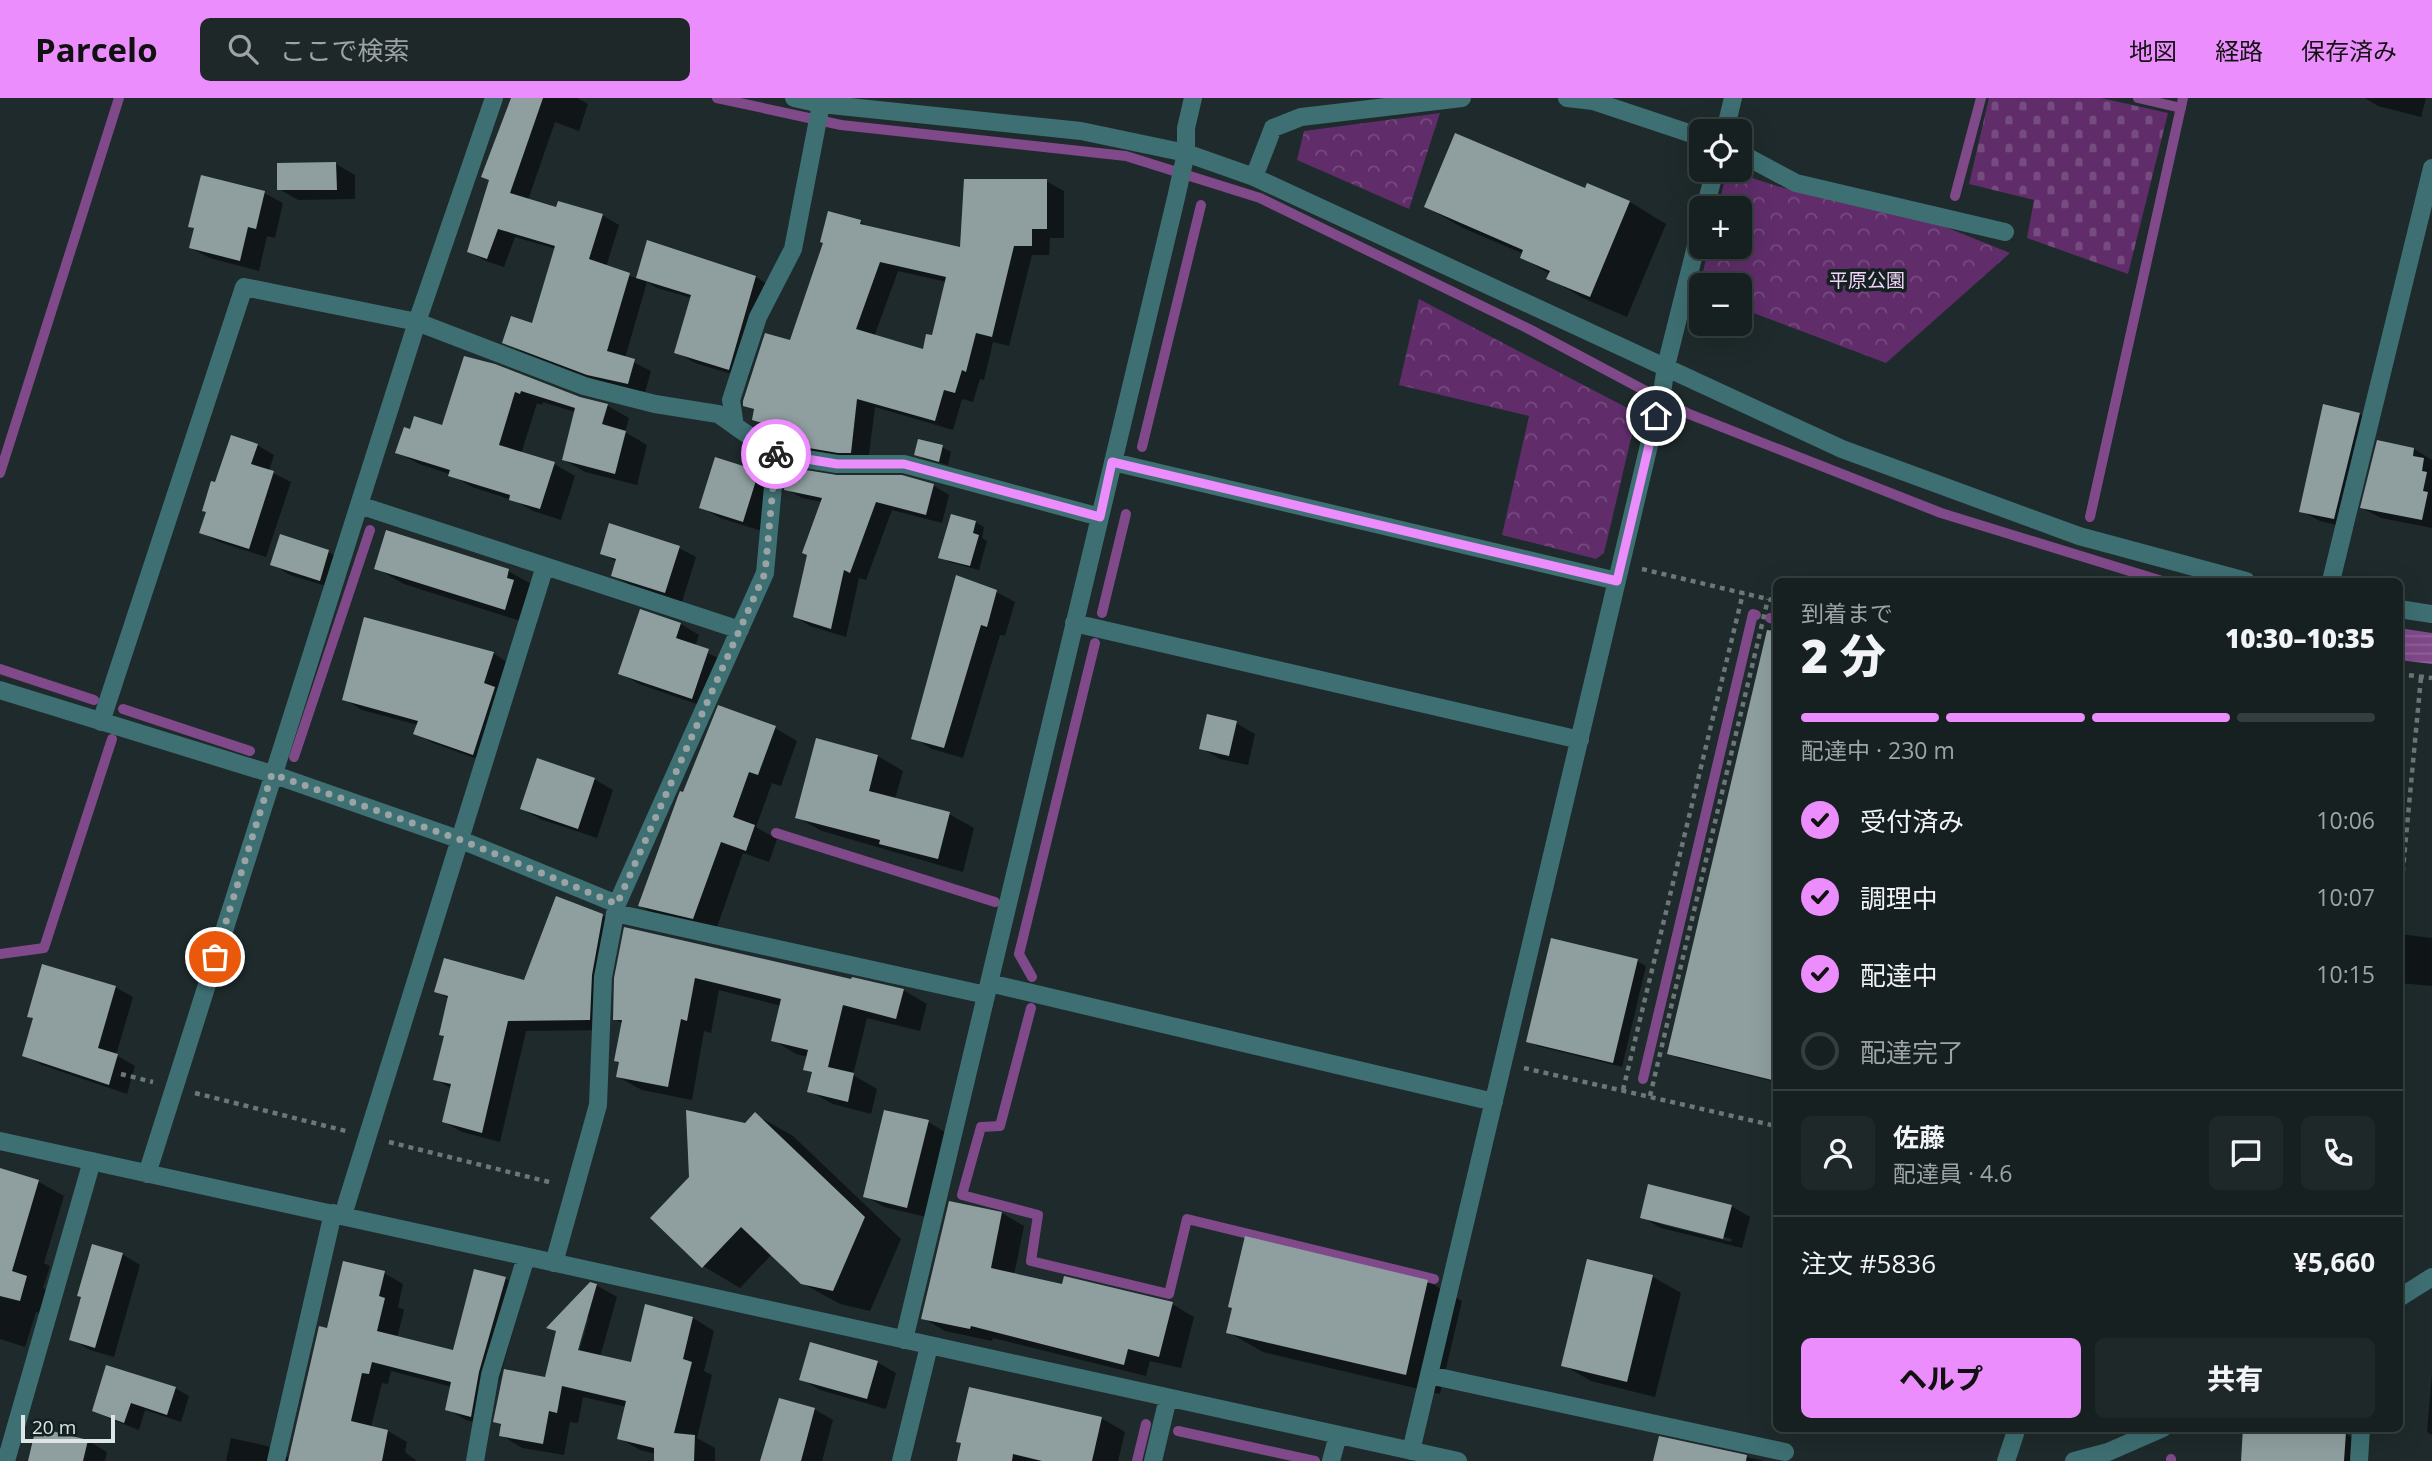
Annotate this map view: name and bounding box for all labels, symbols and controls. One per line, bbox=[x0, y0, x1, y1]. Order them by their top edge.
search box bbox=[200, 18, 690, 81]
text: Parcelo bbox=[35, 27, 158, 72]
icon: search bbox=[224, 30, 262, 68]
text: ここで検索 bbox=[280, 32, 410, 68]
text: 地図 bbox=[2129, 34, 2177, 67]
text: 経路 bbox=[2215, 34, 2263, 67]
text: 保存済み bbox=[2301, 34, 2397, 67]
map controls bbox=[1689, 119, 1752, 336]
button: locate bbox=[1689, 119, 1752, 182]
button: + bbox=[1689, 196, 1752, 259]
park label: 平原公園 bbox=[1829, 267, 1905, 293]
button: − bbox=[1689, 273, 1752, 336]
pin bbox=[1626, 386, 1686, 446]
icon: home bbox=[1637, 397, 1675, 435]
courier bbox=[741, 419, 811, 489]
icon: bike bbox=[757, 435, 795, 473]
text: 到着まで bbox=[1801, 597, 1893, 629]
text: 10:30–10:35 bbox=[2225, 620, 2375, 656]
text: 2 分 bbox=[1801, 624, 1886, 686]
text: 配達中 · 230 m bbox=[1801, 734, 1955, 766]
icon: check bbox=[1801, 801, 1839, 839]
text: 受付済み bbox=[1860, 803, 1964, 839]
text: 10:06 bbox=[2316, 804, 2375, 836]
icon: check bbox=[1801, 878, 1839, 916]
text: 調理中 bbox=[1860, 880, 1938, 916]
text: 10:07 bbox=[2316, 881, 2375, 913]
pin bbox=[185, 927, 245, 987]
icon: bag bbox=[196, 938, 234, 976]
icon: check bbox=[1801, 955, 1839, 993]
text: 配達中 bbox=[1860, 957, 1938, 993]
text: 10:15 bbox=[2316, 958, 2375, 990]
text: 配達完了 bbox=[1860, 1034, 1964, 1070]
button: person bbox=[1801, 1116, 1875, 1190]
button: chat bbox=[2209, 1116, 2283, 1190]
button: phone bbox=[2301, 1116, 2375, 1190]
text: 佐藤 bbox=[1893, 1119, 1945, 1155]
text: 配達員 · 4.6 bbox=[1893, 1157, 2012, 1189]
text: ¥5,660 bbox=[2293, 1244, 2375, 1280]
text: 注文 #5836 bbox=[1801, 1245, 1936, 1281]
button: ヘルプ bbox=[1801, 1338, 2081, 1418]
button: 共有 bbox=[2095, 1338, 2375, 1418]
scale bar bbox=[21, 1412, 116, 1444]
text: 20 m bbox=[32, 1414, 76, 1440]

